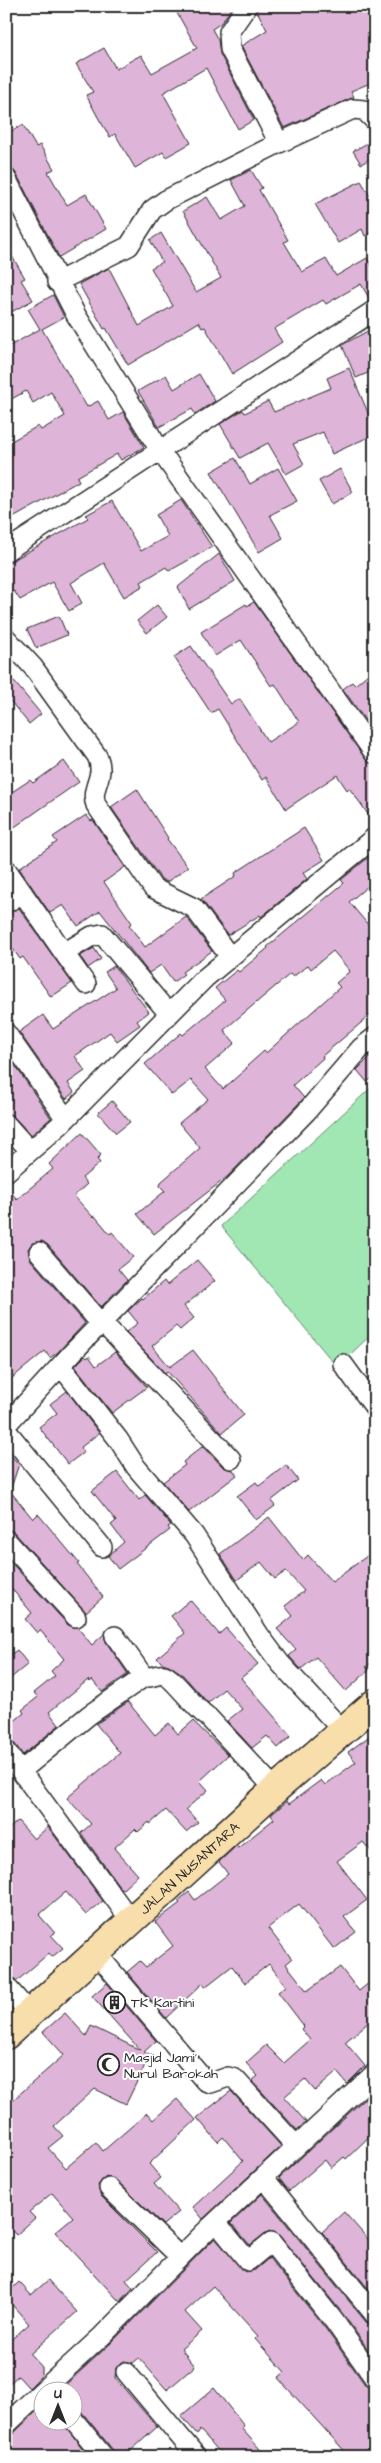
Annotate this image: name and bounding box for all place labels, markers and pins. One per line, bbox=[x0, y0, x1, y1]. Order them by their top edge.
building icon: TK Kartini bbox=[103, 1990, 127, 2014]
place label: TK Kartini bbox=[131, 1993, 194, 2013]
place label: Masjid Jami' Nurul Barokah bbox=[124, 2048, 218, 2084]
mosque icon: Masjid Jami' Nurul Barokah bbox=[96, 2053, 120, 2077]

